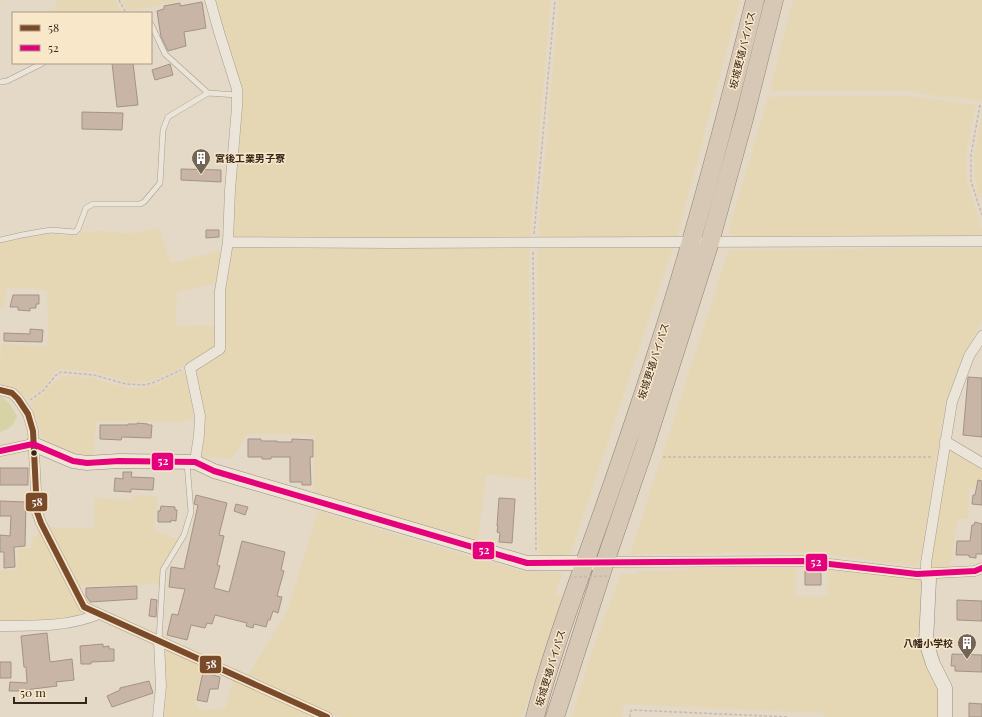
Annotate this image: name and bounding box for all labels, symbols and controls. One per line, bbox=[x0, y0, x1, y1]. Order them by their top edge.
street label: 坂城更埴バイパス bbox=[726, 10, 758, 90]
legend bbox=[12, 12, 152, 64]
text: 58 bbox=[48, 19, 59, 35]
text: 52 bbox=[48, 39, 59, 55]
building icon: 宮後工業男子寮 bbox=[190, 147, 212, 175]
place label: 宮後工業男子寮 bbox=[215, 151, 285, 165]
street label: 坂城更埴バイパス bbox=[634, 321, 672, 401]
unlabelled marker bbox=[29, 448, 39, 458]
line badge: 52 bbox=[151, 452, 174, 471]
text: 52 bbox=[158, 453, 169, 468]
line badge: 58 bbox=[25, 492, 48, 512]
text: 58 bbox=[31, 494, 43, 509]
line badge: 52 bbox=[472, 541, 495, 560]
text: 52 bbox=[479, 542, 490, 557]
line badge: 52 bbox=[805, 553, 828, 572]
text: 52 bbox=[811, 554, 822, 569]
street label: 坂城更埴バイパス bbox=[532, 628, 568, 708]
building icon: 八幡小学校 bbox=[956, 632, 978, 660]
place label: 八幡小学校 bbox=[903, 636, 953, 650]
line badge: 58 bbox=[199, 655, 222, 674]
text: 58 bbox=[205, 656, 217, 671]
scale bar bbox=[14, 679, 86, 705]
text: 50 m bbox=[20, 684, 46, 700]

